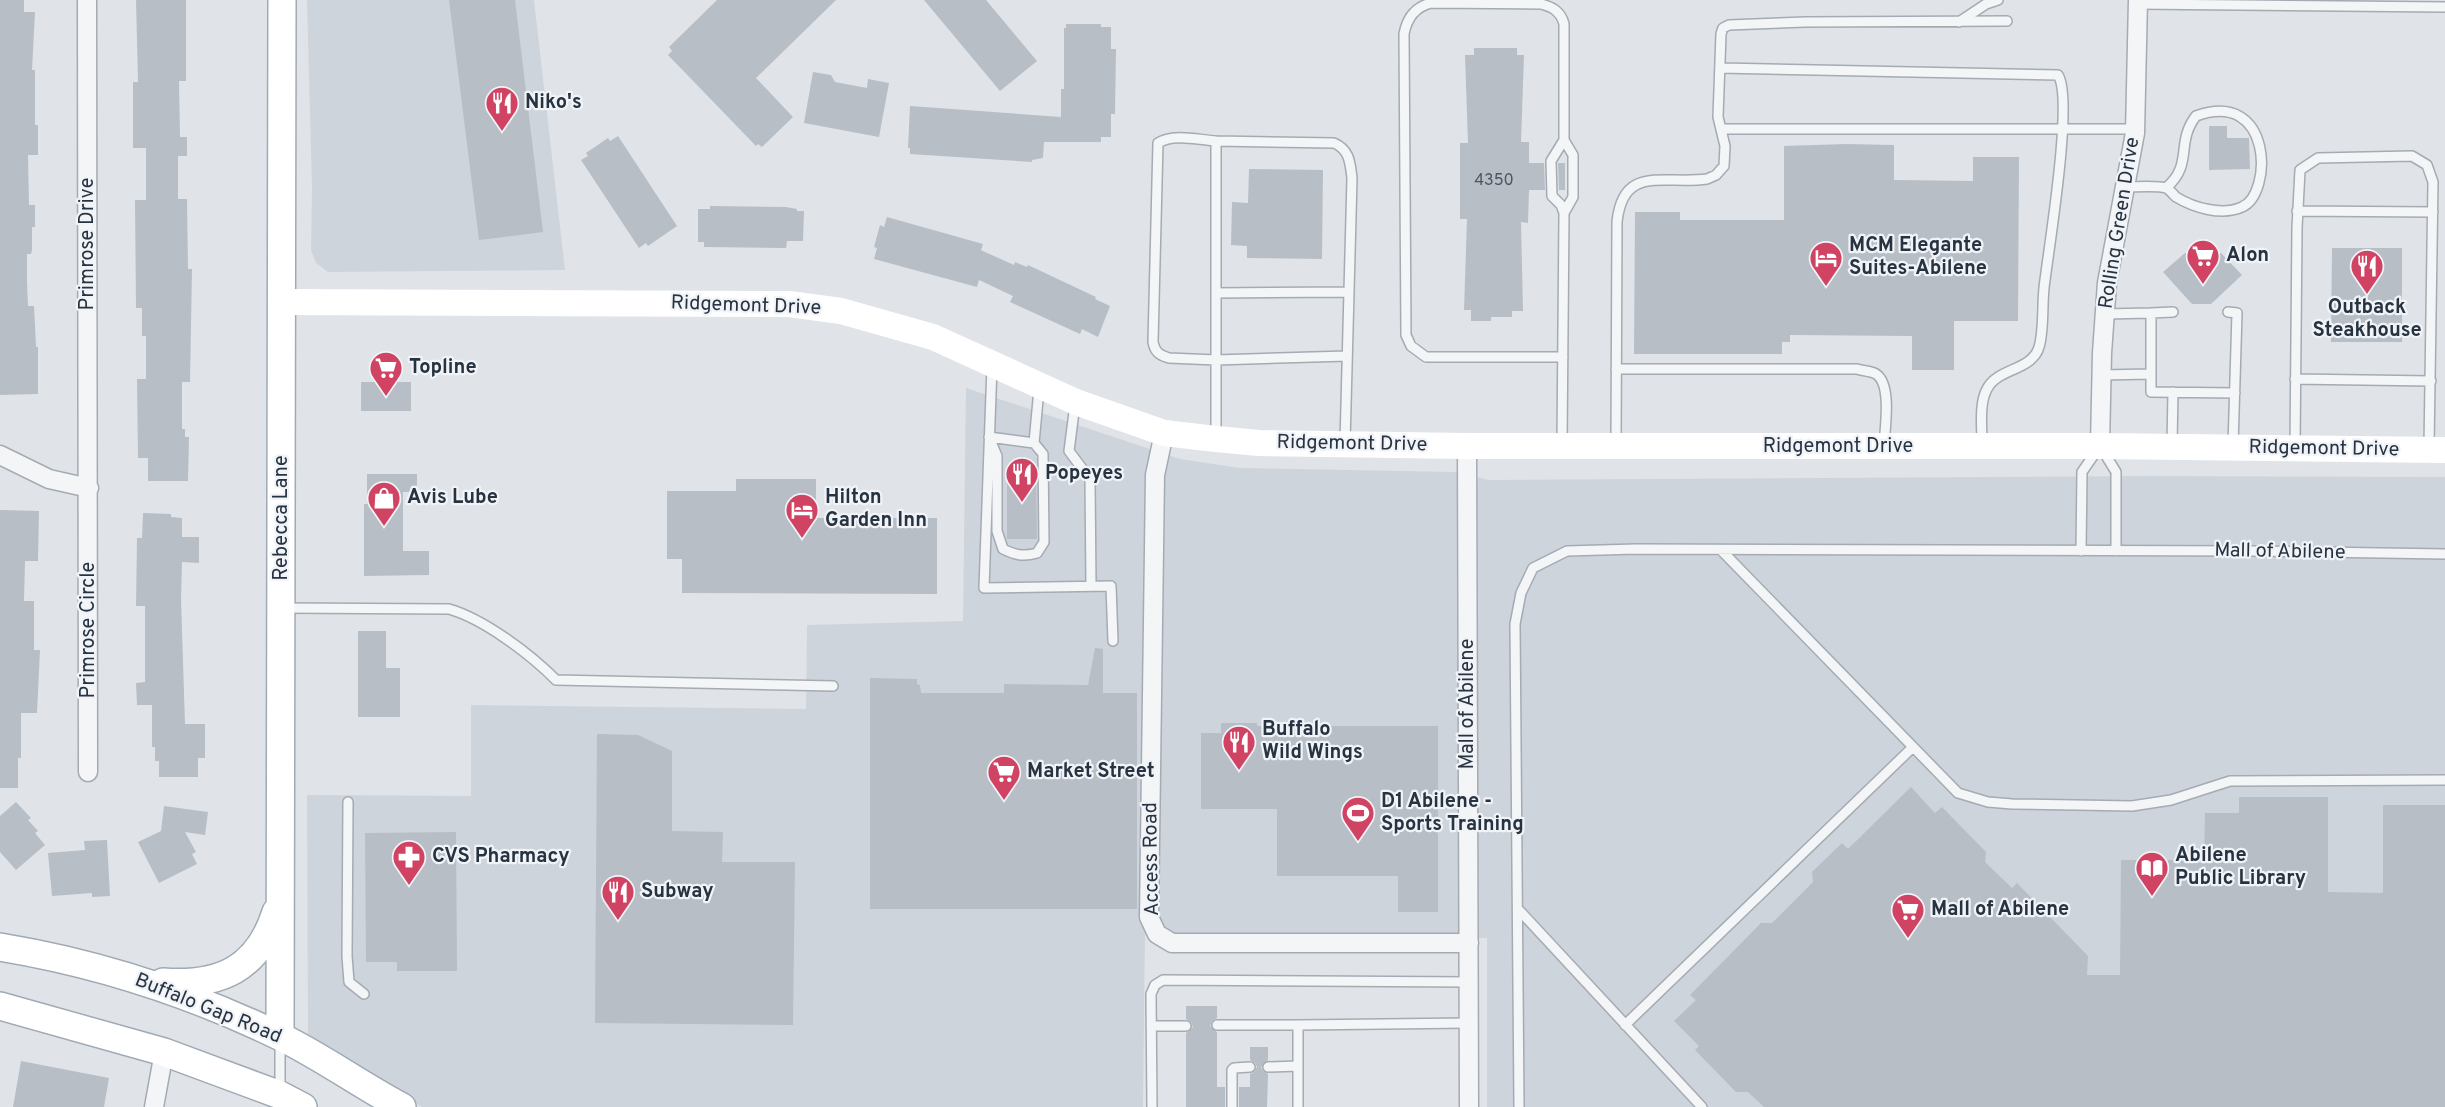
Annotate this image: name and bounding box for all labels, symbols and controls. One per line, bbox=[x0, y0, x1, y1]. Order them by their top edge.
restaurant icon: Niko's bbox=[484, 85, 520, 132]
place label: Niko's bbox=[525, 90, 582, 116]
street label: Rolling Green Drive bbox=[2094, 135, 2146, 311]
house number: 4350 bbox=[1474, 171, 1514, 191]
street label: Primrose Drive bbox=[75, 178, 101, 310]
place label: MCM Elegante Suites-Abilene bbox=[1849, 233, 1987, 282]
supermarket icon: Alon bbox=[2185, 238, 2221, 285]
hotel icon: MCM Elegante Suites-Abilene bbox=[1808, 240, 1844, 287]
place label: Alon bbox=[2226, 243, 2269, 269]
restaurant icon: Outback Steakhouse bbox=[2349, 248, 2385, 295]
street label: Ridgemont Drive bbox=[670, 290, 822, 322]
place label: Outback Steakhouse bbox=[2312, 295, 2422, 344]
supermarket icon: Topline bbox=[368, 350, 404, 397]
place label: Topline bbox=[409, 355, 477, 381]
street label: Ridgemont Drive bbox=[1276, 430, 1428, 458]
street label: Ridgemont Drive bbox=[1763, 434, 1913, 460]
street label: Ridgemont Drive bbox=[2248, 435, 2400, 463]
street label: Rebecca Lane bbox=[269, 455, 295, 581]
restaurant icon: Popeyes bbox=[1004, 456, 1040, 503]
place label: Popeyes bbox=[1045, 461, 1123, 487]
shop icon: Avis Lube bbox=[366, 480, 402, 527]
place label: Avis Lube bbox=[407, 485, 498, 511]
place label: Hilton Garden Inn bbox=[825, 485, 927, 534]
hotel icon: Hilton Garden Inn bbox=[784, 492, 820, 539]
street label: Mall of Abilene bbox=[2214, 538, 2346, 566]
street label: Primrose Circle bbox=[76, 562, 102, 698]
street label: Mall of Abilene bbox=[1455, 638, 1481, 770]
place label: Buffalo Wild Wings bbox=[1262, 717, 1363, 766]
restaurant icon: Buffalo Wild Wings bbox=[1221, 724, 1257, 771]
supermarket icon: Market Street bbox=[986, 754, 1022, 801]
place label: Market Street bbox=[1027, 759, 1155, 785]
place label: D1 Abilene - Sports Training bbox=[1381, 789, 1524, 838]
sports icon: D1 Abilene - Sports Training bbox=[1340, 795, 1376, 842]
street label: Access Road bbox=[1138, 802, 1166, 916]
pharmacy icon: CVS Pharmacy bbox=[391, 839, 427, 886]
place label: Abilene Public Library bbox=[2175, 843, 2306, 892]
place label: CVS Pharmacy bbox=[432, 844, 570, 870]
library icon: Abilene Public Library bbox=[2134, 850, 2170, 897]
restaurant icon: Subway bbox=[600, 874, 636, 921]
place label: Subway bbox=[641, 879, 714, 905]
supermarket icon: Mall of Abilene bbox=[1890, 892, 1926, 939]
place label: Mall of Abilene bbox=[1931, 897, 2069, 923]
street label: Buffalo Gap Road bbox=[131, 968, 285, 1050]

